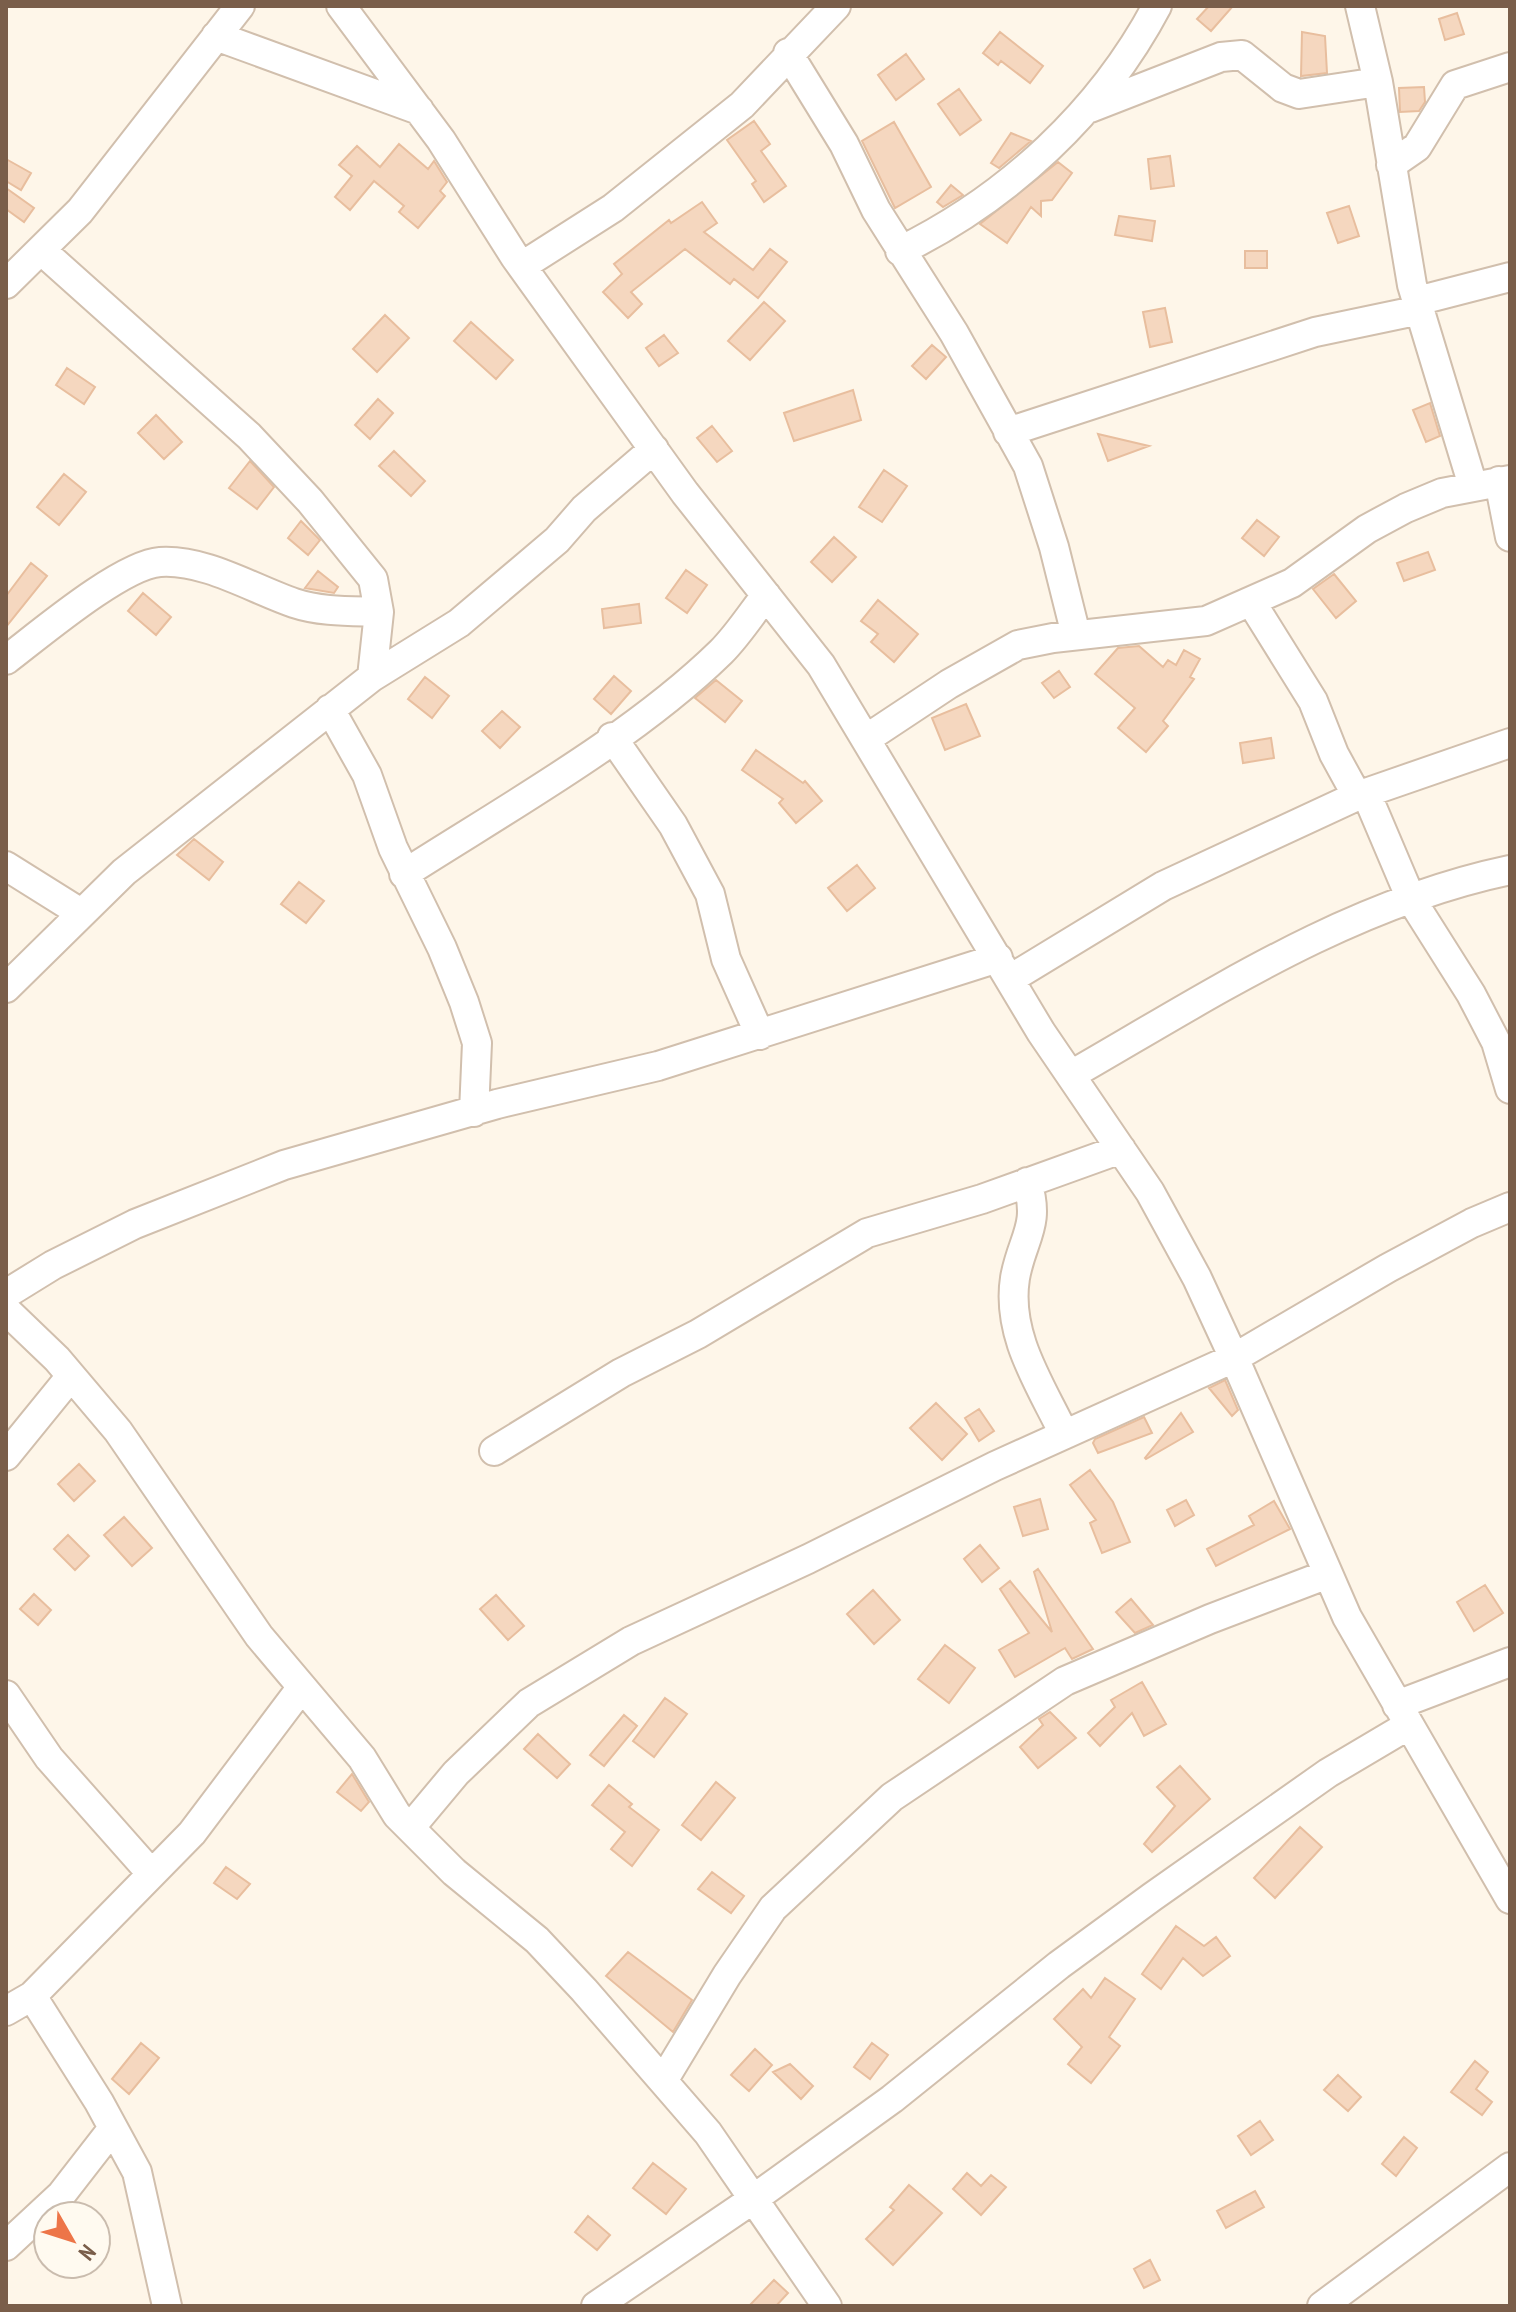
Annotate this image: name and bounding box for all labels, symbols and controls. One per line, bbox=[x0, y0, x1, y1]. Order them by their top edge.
north arrow bbox=[32, 2200, 112, 2280]
text: N bbox=[73, 2239, 102, 2266]

